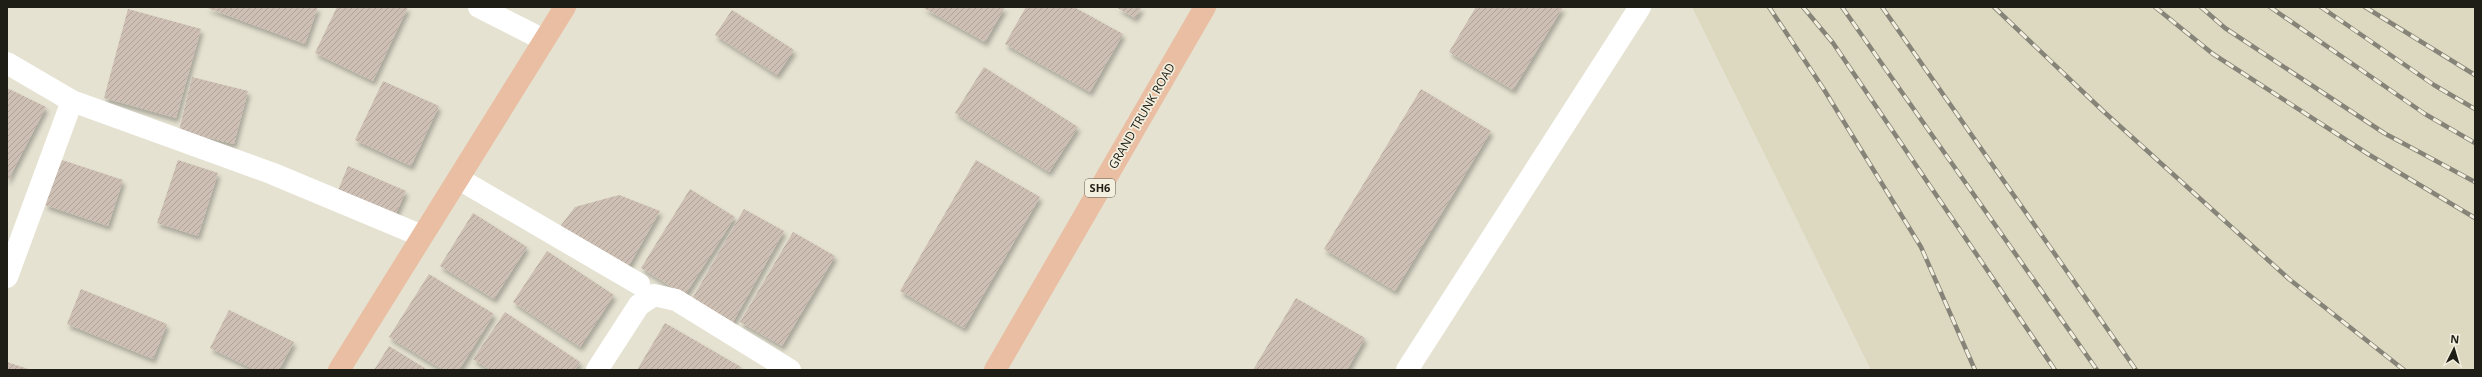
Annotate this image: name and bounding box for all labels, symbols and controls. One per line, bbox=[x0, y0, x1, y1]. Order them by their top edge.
street label: GRAND TRUNK ROAD bbox=[1104, 60, 1179, 172]
road number: SH6 bbox=[1085, 179, 1115, 197]
north arrow bbox=[2434, 329, 2474, 369]
text: N bbox=[2450, 331, 2460, 346]

